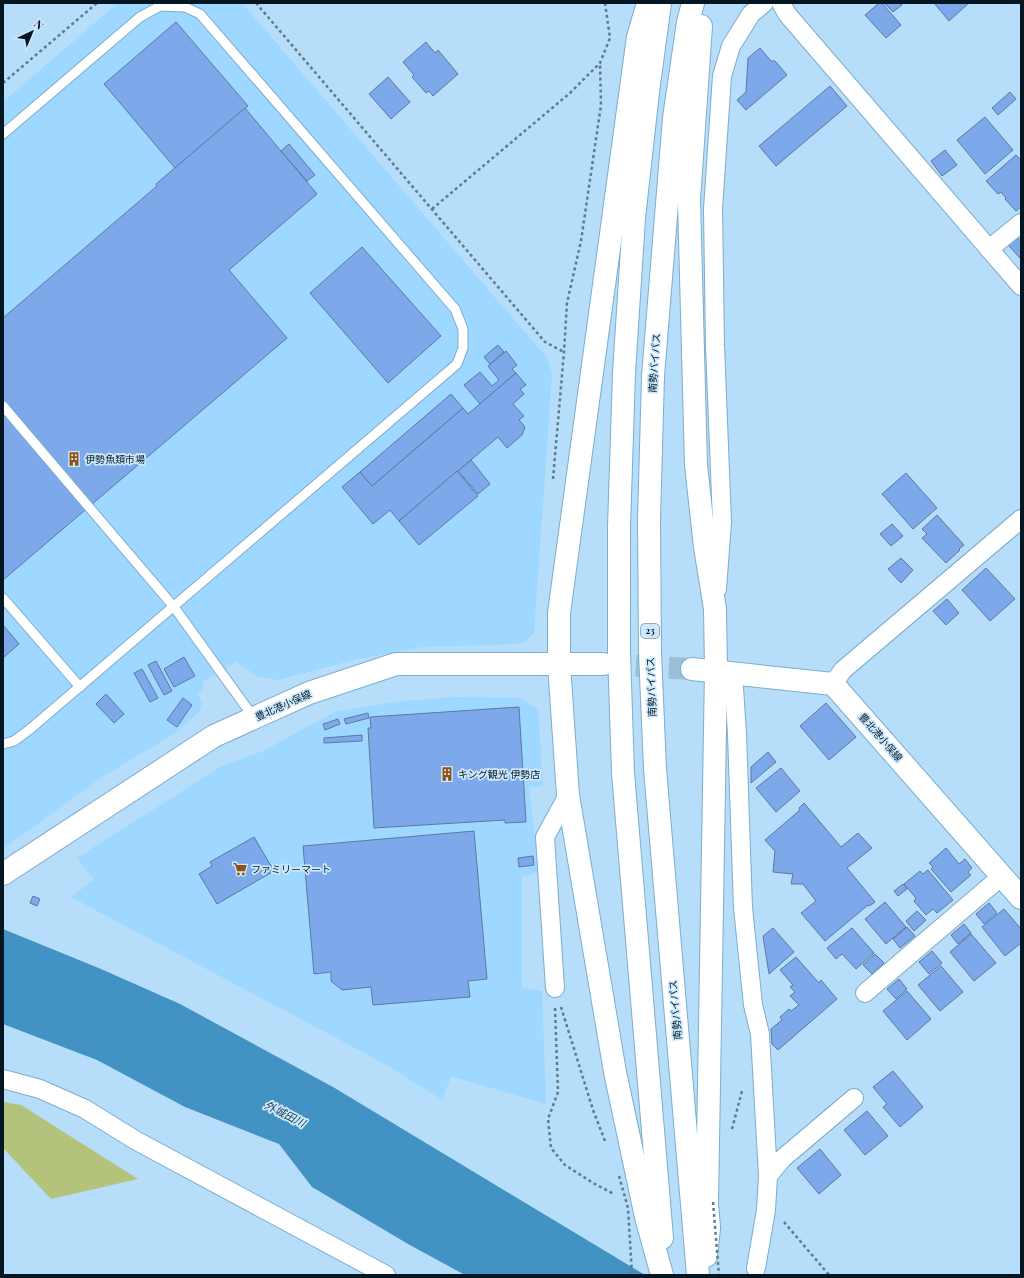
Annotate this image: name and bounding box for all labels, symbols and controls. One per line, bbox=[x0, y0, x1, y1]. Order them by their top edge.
north arrow bbox=[12, 12, 52, 52]
text: N bbox=[31, 16, 47, 33]
street label: 南勢バイパス bbox=[645, 333, 663, 393]
building icon: 伊勢魚類市場 bbox=[66, 451, 82, 467]
place label: 伊勢魚類市場 bbox=[85, 452, 145, 466]
road number: 23 bbox=[641, 624, 659, 638]
street label: 南勢バイパス bbox=[643, 657, 659, 717]
street label: 豊北港小俣線 bbox=[253, 686, 313, 724]
street label: 豊北港小俣線 bbox=[856, 710, 906, 764]
building icon: キング観光 伊勢店 bbox=[439, 766, 455, 782]
place label: キング観光 伊勢店 bbox=[458, 767, 540, 781]
supermarket icon: ファミリーマート bbox=[232, 861, 248, 877]
place label: ファミリーマート bbox=[251, 862, 331, 876]
street label: 南勢バイパス bbox=[665, 980, 685, 1040]
water label: 外城田川 bbox=[262, 1097, 309, 1131]

